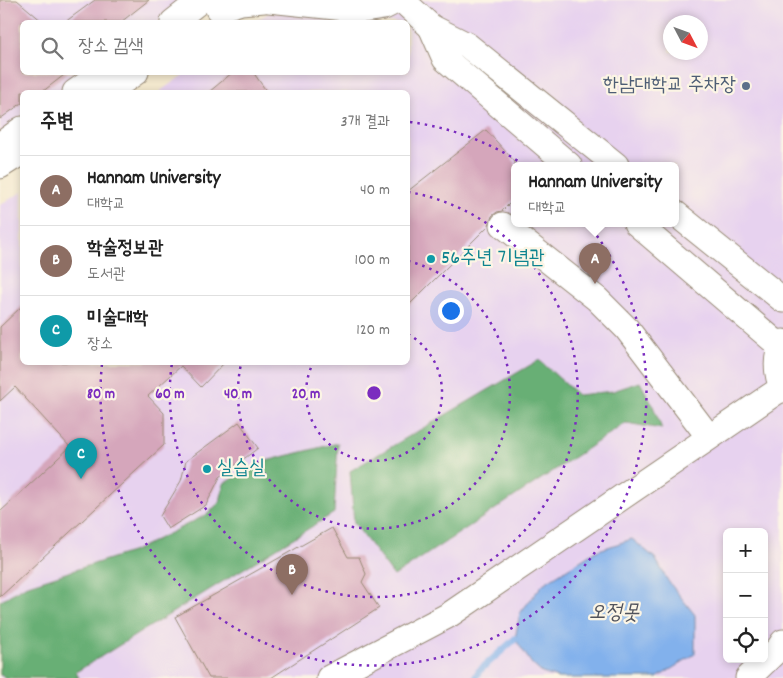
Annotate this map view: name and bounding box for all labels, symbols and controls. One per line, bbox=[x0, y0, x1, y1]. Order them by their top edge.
north arrow bbox=[663, 15, 708, 60]
search box bbox=[20, 20, 410, 75]
icon: search bbox=[38, 34, 66, 62]
text: 장소 검색 bbox=[78, 34, 144, 61]
place label: 한남대학교 주차장 bbox=[603, 72, 736, 100]
marker: 한남대학교 주차장 bbox=[740, 80, 752, 92]
text: 주변 bbox=[40, 108, 74, 138]
text: 3개 결과 bbox=[341, 111, 390, 134]
popup bbox=[511, 162, 679, 227]
text: Hannam University bbox=[87, 166, 220, 193]
text: Hannam University bbox=[528, 170, 662, 197]
text: A bbox=[52, 179, 60, 202]
text: 40 m bbox=[360, 179, 390, 202]
text: 대학교 bbox=[87, 193, 126, 216]
text: 대학교 bbox=[528, 197, 567, 220]
text: 학술정보관 bbox=[87, 236, 163, 263]
pin: A bbox=[579, 243, 611, 284]
place label: 56주년 기념관 bbox=[441, 245, 545, 273]
text: B bbox=[52, 249, 60, 272]
text: 100 m bbox=[354, 249, 390, 272]
marker: 56주년 기념관 bbox=[425, 253, 437, 265]
text: 도서관 bbox=[87, 263, 126, 286]
your location bbox=[438, 298, 464, 324]
text: 미술대학 bbox=[87, 306, 148, 333]
text: C bbox=[52, 319, 60, 342]
text: 120 m bbox=[356, 319, 390, 342]
text: 장소 bbox=[87, 333, 113, 356]
text: 80 m bbox=[87, 384, 115, 406]
text: 60 m bbox=[155, 384, 185, 406]
text: 40 m bbox=[224, 384, 252, 406]
text: 20 m bbox=[292, 384, 320, 406]
centre of rings bbox=[365, 384, 383, 402]
pin: C bbox=[65, 438, 97, 479]
place label: 실습실 bbox=[217, 455, 265, 483]
marker: 실습실 bbox=[201, 463, 213, 475]
map controls bbox=[723, 528, 768, 663]
button: + bbox=[723, 528, 768, 573]
pin: B bbox=[276, 554, 308, 595]
button: − bbox=[723, 573, 768, 618]
water label: 오정못 bbox=[589, 599, 640, 629]
button: locate bbox=[723, 618, 768, 663]

